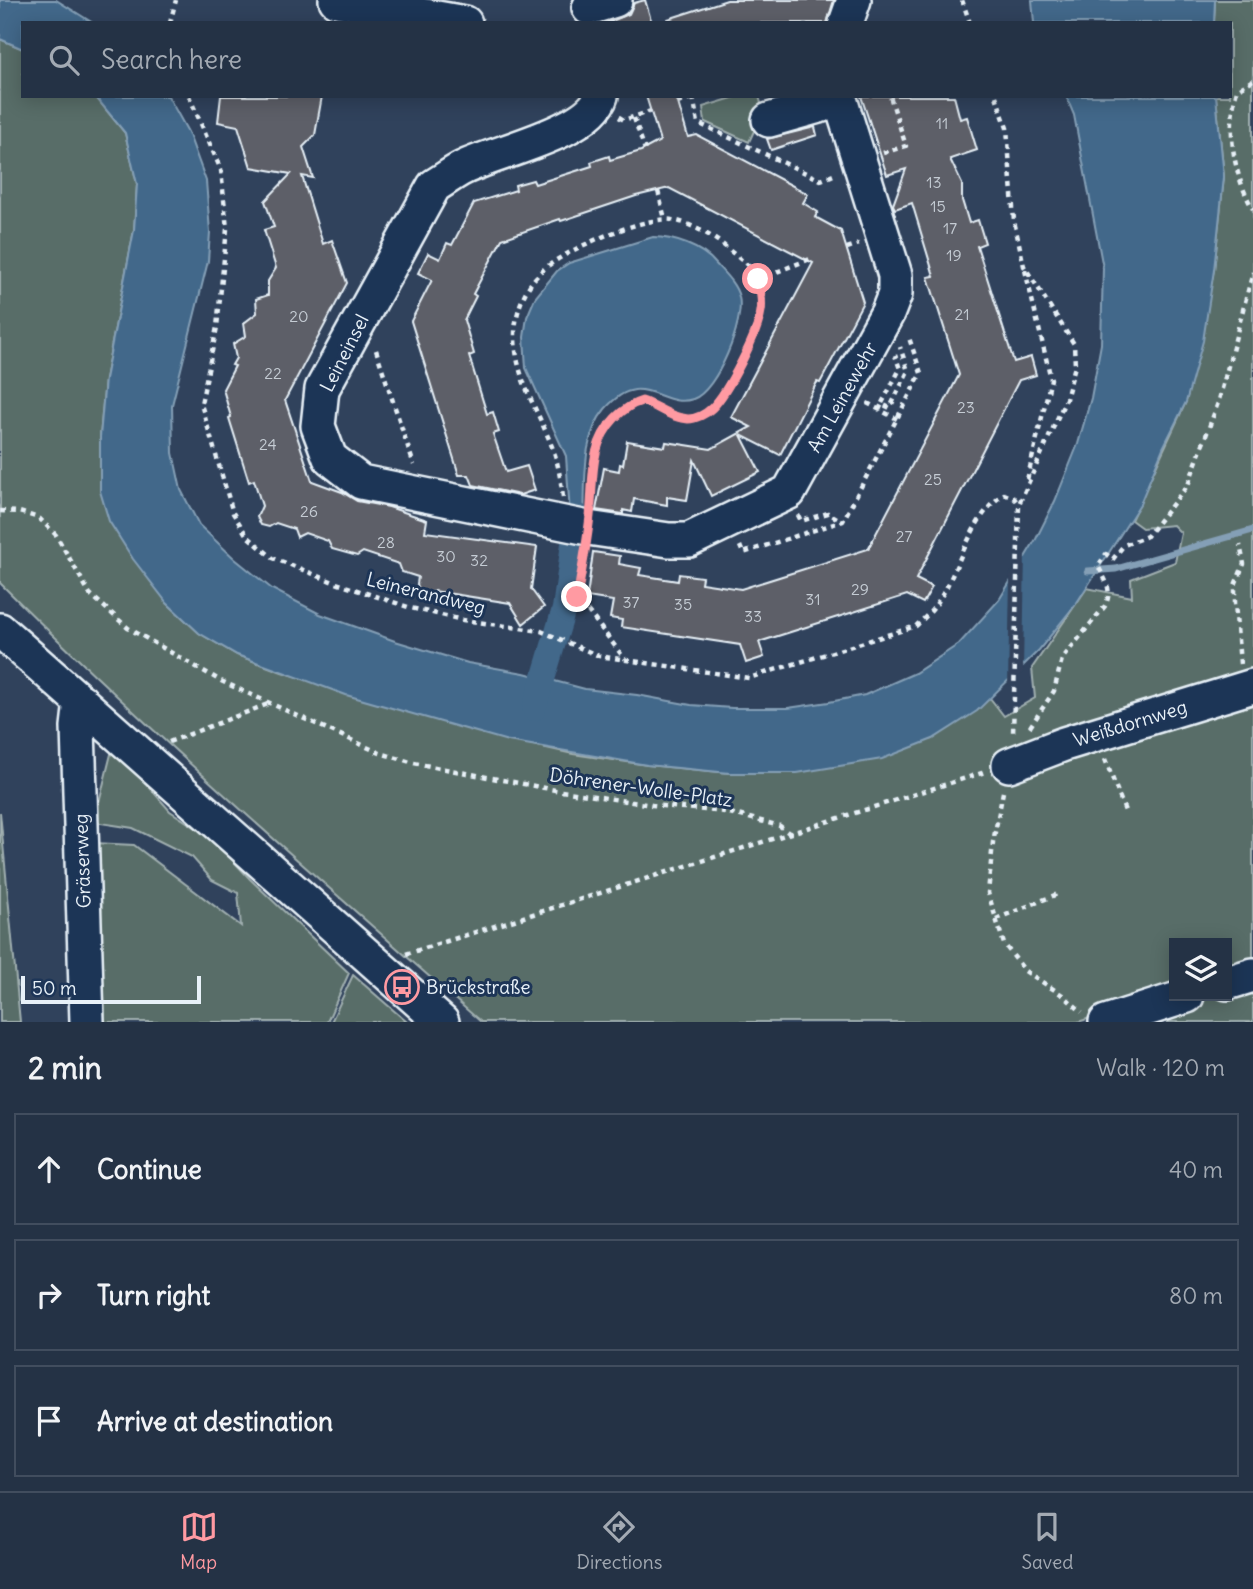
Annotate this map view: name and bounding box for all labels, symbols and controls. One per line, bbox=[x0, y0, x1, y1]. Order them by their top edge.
search box bbox=[21, 21, 1232, 98]
icon: search bbox=[45, 41, 83, 79]
text: Search here bbox=[101, 43, 242, 76]
house number: 11 bbox=[936, 113, 948, 133]
house number: 13 bbox=[926, 172, 942, 192]
house number: 15 bbox=[930, 196, 946, 216]
house number: 17 bbox=[943, 218, 957, 238]
house number: 19 bbox=[946, 245, 962, 265]
route start bbox=[742, 263, 773, 294]
house number: 21 bbox=[954, 304, 970, 324]
house number: 20 bbox=[289, 306, 309, 326]
street label: Leineinsel bbox=[314, 310, 374, 396]
street label: Am Leinewehr bbox=[802, 337, 882, 457]
house number: 22 bbox=[264, 363, 282, 383]
house number: 23 bbox=[957, 397, 975, 417]
house number: 24 bbox=[259, 434, 277, 454]
house number: 25 bbox=[924, 469, 942, 489]
house number: 26 bbox=[300, 501, 318, 521]
house number: 27 bbox=[896, 526, 912, 546]
house number: 28 bbox=[377, 532, 395, 552]
house number: 30 bbox=[436, 546, 456, 566]
house number: 32 bbox=[470, 550, 488, 570]
street label: Leinerandweg bbox=[364, 567, 488, 619]
house number: 29 bbox=[851, 579, 869, 599]
route end bbox=[561, 581, 592, 612]
house number: 31 bbox=[805, 589, 821, 609]
house number: 37 bbox=[623, 592, 640, 612]
house number: 35 bbox=[674, 594, 692, 614]
house number: 33 bbox=[744, 606, 762, 626]
street label: Weißdornweg bbox=[1070, 694, 1190, 752]
street label: Döhrener-Wolle-Platz bbox=[548, 762, 734, 812]
street label: Gräserweg bbox=[68, 813, 96, 909]
map controls bbox=[1169, 938, 1232, 1001]
button: layers bbox=[1169, 938, 1232, 1001]
bus stop icon: Brückstraße bbox=[383, 968, 421, 1006]
scale bar bbox=[21, 973, 201, 1005]
place label: Brückstraße bbox=[426, 975, 531, 999]
text: 50 m bbox=[32, 976, 77, 1000]
text: 2 min bbox=[28, 1049, 102, 1087]
text: Walk · 120 m bbox=[1096, 1053, 1225, 1082]
icon: ahead bbox=[30, 1150, 68, 1188]
text: Continue bbox=[97, 1153, 202, 1186]
text: 40 m bbox=[1169, 1155, 1223, 1184]
icon: right bbox=[30, 1276, 68, 1314]
text: Turn right bbox=[97, 1279, 210, 1312]
text: 80 m bbox=[1169, 1281, 1223, 1310]
icon: arrive bbox=[30, 1402, 68, 1440]
text: Arrive at destination bbox=[97, 1405, 333, 1438]
tab: Map bbox=[180, 1508, 218, 1574]
tab: Directions bbox=[577, 1508, 662, 1574]
tab: Saved bbox=[1021, 1508, 1073, 1574]

